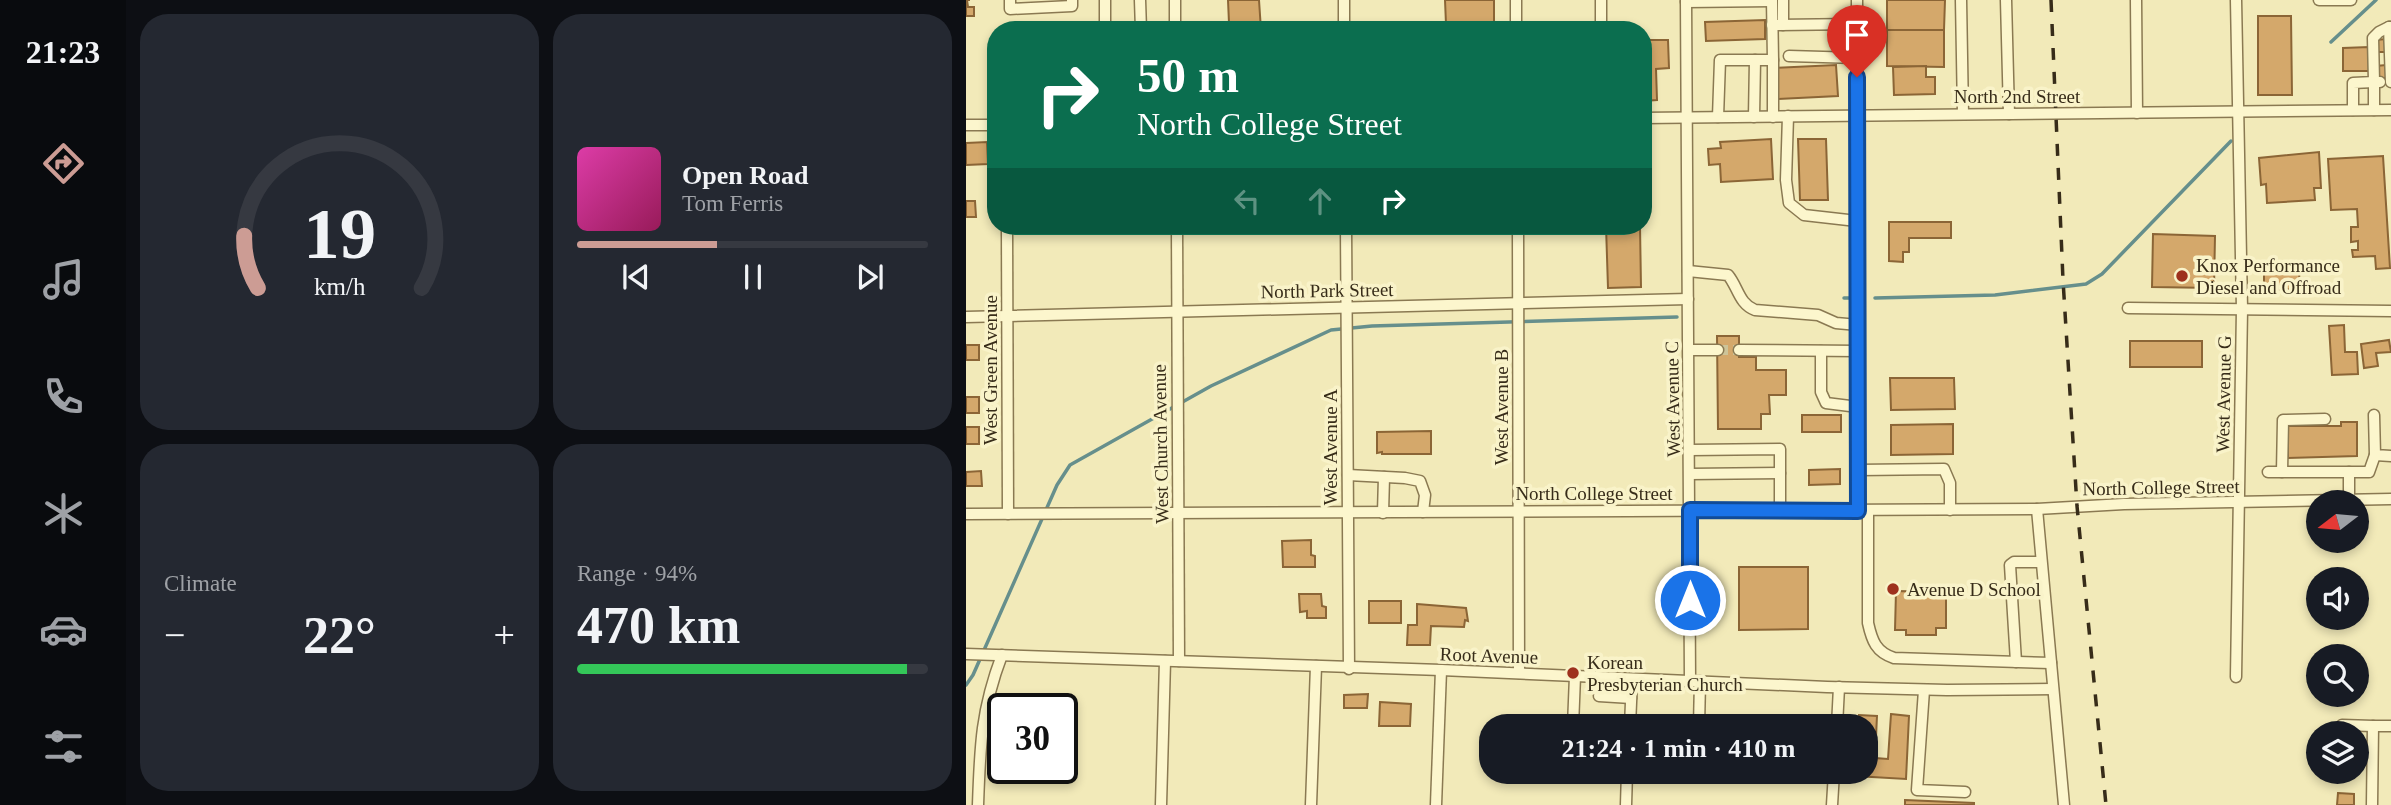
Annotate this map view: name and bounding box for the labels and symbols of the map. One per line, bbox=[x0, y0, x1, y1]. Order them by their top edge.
pin bbox=[1827, 5, 1887, 77]
street label: North 2nd Street bbox=[1954, 86, 2081, 107]
place label: Knox Performance Diesel and Offroad bbox=[2196, 255, 2342, 298]
marker: Knox Performance Diesel and Offroad bbox=[2174, 268, 2190, 284]
street label: North Park Street bbox=[1260, 279, 1394, 302]
street label: West Green Avenue bbox=[980, 295, 1001, 445]
street label: West Avenue G bbox=[2212, 335, 2235, 453]
street label: West Avenue C bbox=[1661, 341, 1684, 457]
street label: West Avenue B bbox=[1491, 349, 1512, 465]
street label: West Church Avenue bbox=[1149, 364, 1172, 524]
street label: West Avenue A bbox=[1320, 389, 1341, 505]
street label: North College Street bbox=[2082, 476, 2241, 499]
street label: North College Street bbox=[1515, 483, 1673, 504]
north arrow bbox=[2306, 490, 2370, 553]
position arrow bbox=[1653, 563, 1727, 637]
place label: Avenue D School bbox=[1907, 579, 2041, 600]
marker: Avenue D School bbox=[1885, 581, 1901, 597]
street label: Root Avenue bbox=[1439, 643, 1538, 668]
place label: Korean Presbyterian Church bbox=[1587, 652, 1743, 695]
marker: Korean Presbyterian Church bbox=[1565, 665, 1581, 681]
speed limit sign: 30 bbox=[987, 693, 1078, 784]

